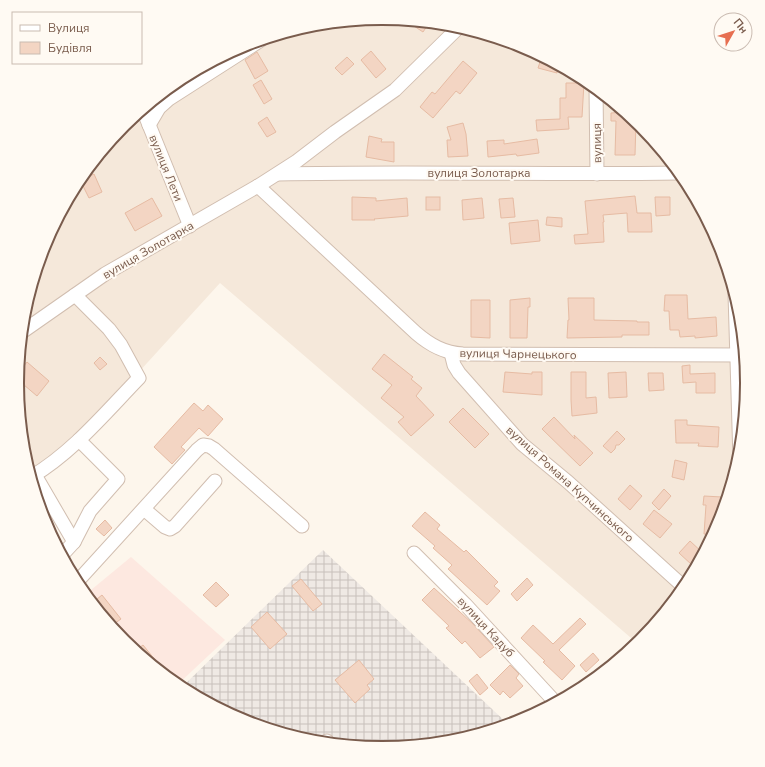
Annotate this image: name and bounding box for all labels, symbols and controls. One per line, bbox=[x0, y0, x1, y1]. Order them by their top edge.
legend bbox=[12, 12, 142, 64]
north arrow bbox=[713, 12, 753, 52]
text: Пн bbox=[730, 15, 751, 37]
text: Вулиця bbox=[48, 20, 90, 36]
text: Будівля bbox=[48, 40, 92, 56]
street label: вулиця bbox=[589, 123, 605, 163]
street label: вулиця Лети bbox=[145, 132, 187, 204]
street label: вулиця Золотарка bbox=[428, 165, 530, 181]
street label: вулиця Золотарка bbox=[99, 217, 197, 283]
street label: вулиця Чарнецького bbox=[459, 345, 577, 363]
street label: вулиця Романа Купчинського bbox=[503, 422, 638, 546]
street label: вулиця Кадуб bbox=[454, 593, 518, 661]

